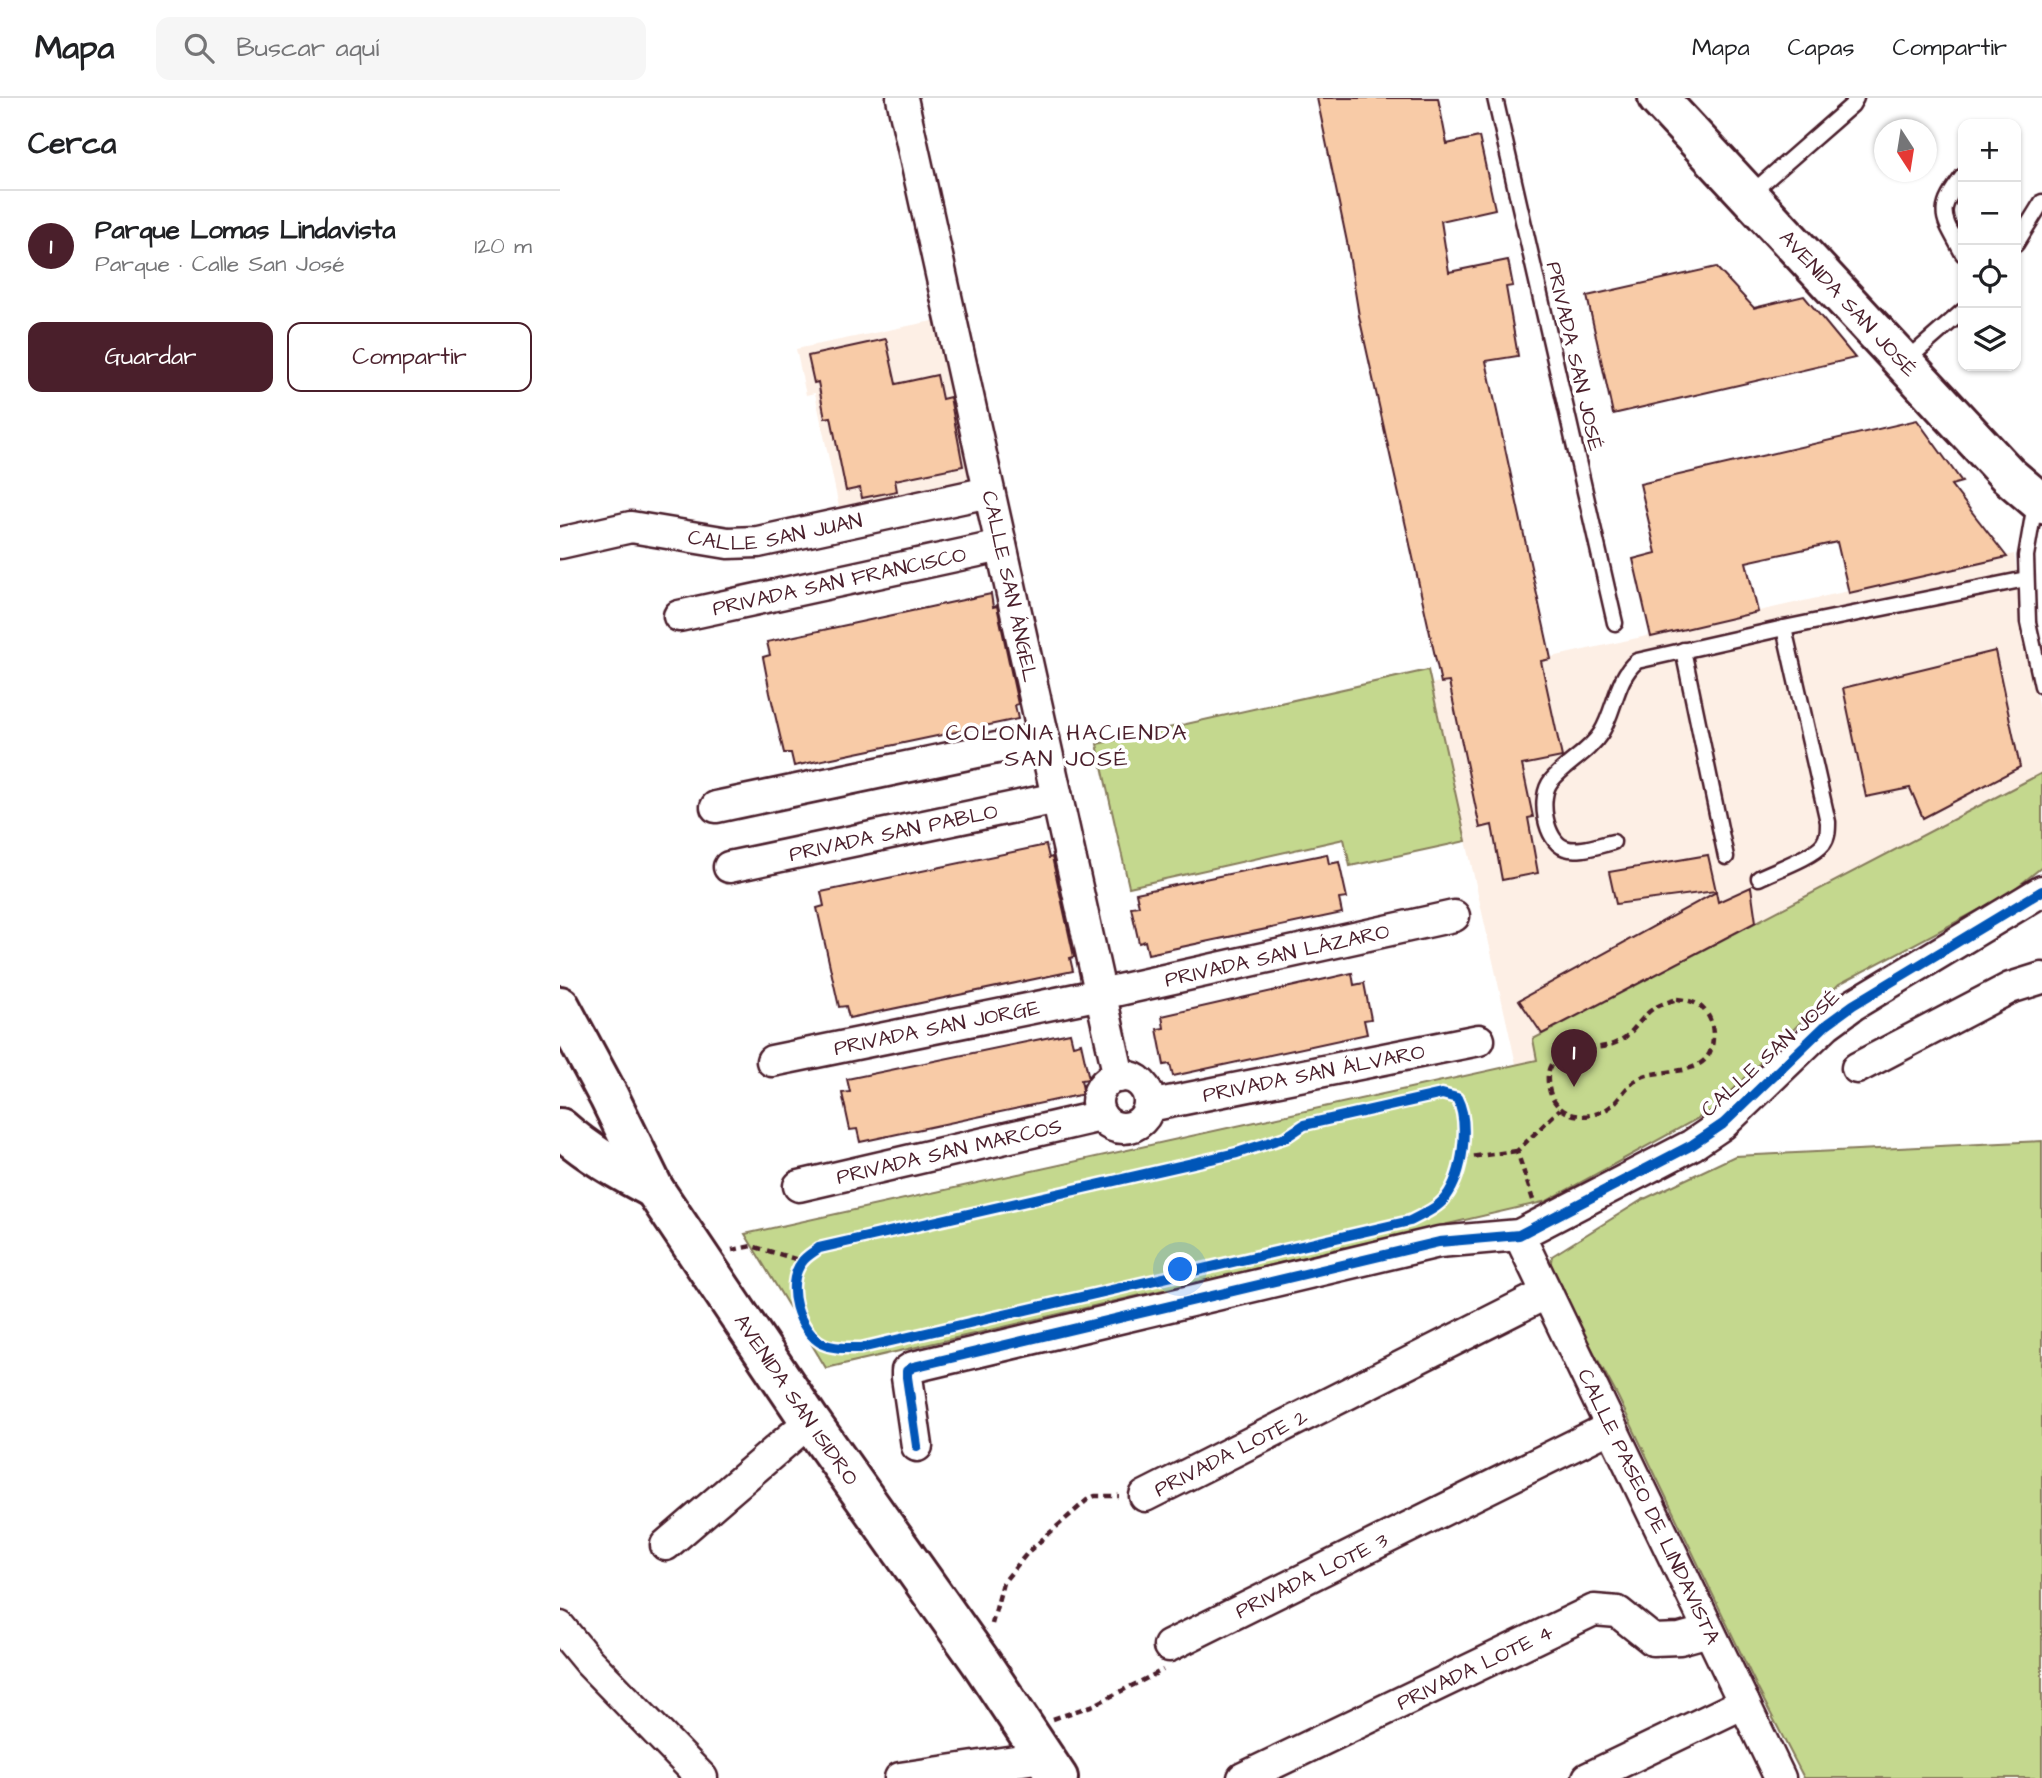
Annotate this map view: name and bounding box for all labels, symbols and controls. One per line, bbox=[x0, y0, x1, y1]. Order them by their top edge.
search box bbox=[156, 17, 646, 80]
text: Mapa bbox=[35, 25, 114, 71]
icon: search bbox=[180, 29, 218, 67]
text: Buscar aquí bbox=[236, 30, 379, 66]
text: Mapa bbox=[1692, 31, 1750, 65]
text: Capas bbox=[1788, 31, 1854, 65]
text: Compartir bbox=[1892, 31, 2007, 65]
north arrow bbox=[1874, 119, 1937, 182]
map controls bbox=[1958, 119, 2021, 371]
button: + bbox=[1958, 119, 2021, 182]
text: Cerca bbox=[28, 123, 116, 165]
button: − bbox=[1958, 182, 2021, 245]
text: Parque Lomas Lindavista bbox=[95, 212, 395, 248]
street label: AVENIDA SAN JOSÉ bbox=[1773, 224, 1924, 384]
text: 1 bbox=[50, 230, 52, 262]
text: 120 m bbox=[474, 230, 532, 262]
button: locate bbox=[1958, 245, 2021, 308]
text: Parque · Calle San José bbox=[95, 248, 345, 280]
street label: PRIVADA SAN JOSÉ bbox=[1539, 259, 1611, 454]
button: layers bbox=[1958, 308, 2021, 371]
button: Guardar bbox=[28, 322, 273, 392]
button: Compartir bbox=[287, 322, 532, 392]
street label: CALLE SAN ÁNGEL bbox=[974, 488, 1045, 685]
street label: CALLE SAN JUAN bbox=[686, 506, 865, 558]
street label: PRIVADA SAN FRANCISCO bbox=[710, 540, 969, 623]
district label: COLONIA HACIENDA SAN JOSÉ bbox=[946, 717, 1188, 775]
street label: PRIVADA SAN PABLO bbox=[786, 797, 1001, 869]
street label: PRIVADA SAN LÁZARO bbox=[1162, 917, 1392, 994]
street label: CALLE SAN JOSÉ bbox=[1695, 983, 1847, 1124]
street label: PRIVADA SAN JORGE bbox=[831, 993, 1043, 1063]
pin: 1 bbox=[1551, 1029, 1597, 1087]
street label: PRIVADA SAN ÁLVARO bbox=[1200, 1037, 1427, 1110]
street label: PRIVADA SAN MARCOS bbox=[834, 1112, 1065, 1192]
your location bbox=[1163, 1252, 1197, 1286]
street label: AVENIDA SAN ISIDRO bbox=[727, 1308, 865, 1491]
street label: CALLE PASEO DE LINDAVISTA bbox=[1570, 1364, 1728, 1650]
street label: PRIVADA LOTE 2 bbox=[1149, 1402, 1313, 1504]
street label: PRIVADA LOTE 3 bbox=[1230, 1526, 1393, 1626]
street label: PRIVADA LOTE 4 bbox=[1392, 1618, 1558, 1717]

